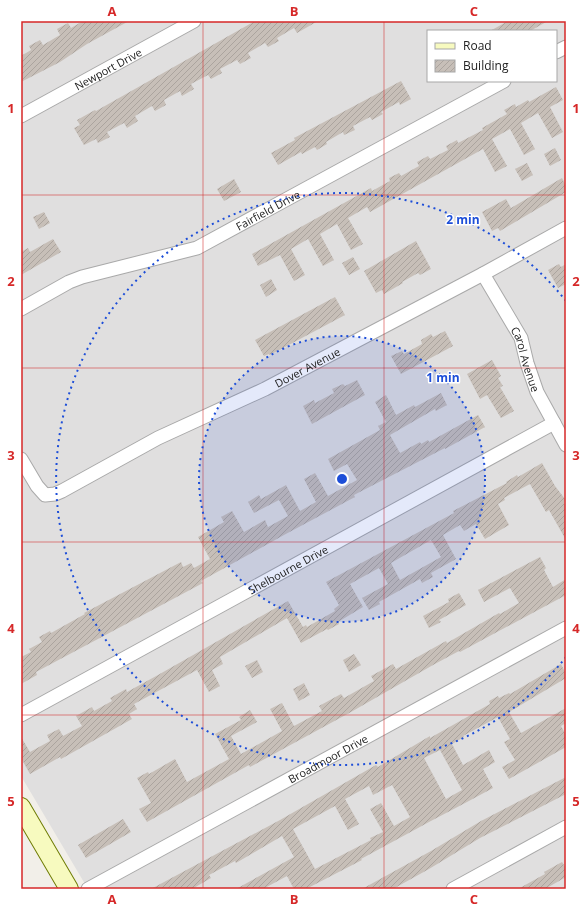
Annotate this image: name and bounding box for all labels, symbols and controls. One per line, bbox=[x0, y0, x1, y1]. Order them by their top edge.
text: A bbox=[108, 2, 117, 20]
text: B bbox=[290, 2, 299, 20]
text: C bbox=[470, 2, 478, 20]
legend bbox=[427, 30, 557, 82]
text: Road bbox=[463, 37, 492, 54]
street label: Newport Drive bbox=[71, 44, 144, 93]
text: Building bbox=[463, 57, 509, 74]
text: 1 bbox=[7, 99, 15, 117]
text: 1 bbox=[572, 99, 580, 117]
street label: Fairfield Drive bbox=[233, 186, 302, 233]
text: 2 min bbox=[446, 211, 480, 228]
text: 2 bbox=[7, 272, 15, 290]
text: 2 bbox=[572, 272, 580, 290]
street label: Carol Avenue bbox=[508, 323, 544, 394]
street label: Dover Avenue bbox=[272, 343, 342, 390]
text: 1 min bbox=[426, 369, 460, 386]
text: 3 bbox=[7, 446, 15, 464]
text: 3 bbox=[572, 446, 580, 464]
centre of rings bbox=[335, 472, 349, 486]
street label: Shelbourne Drive bbox=[245, 541, 330, 597]
text: 4 bbox=[7, 619, 15, 637]
text: 4 bbox=[572, 619, 580, 637]
street label: Broadmoor Drive bbox=[285, 730, 370, 786]
text: 5 bbox=[7, 792, 15, 810]
text: 5 bbox=[572, 792, 580, 810]
text: A bbox=[108, 890, 117, 908]
text: B bbox=[290, 890, 299, 908]
text: C bbox=[470, 890, 478, 908]

